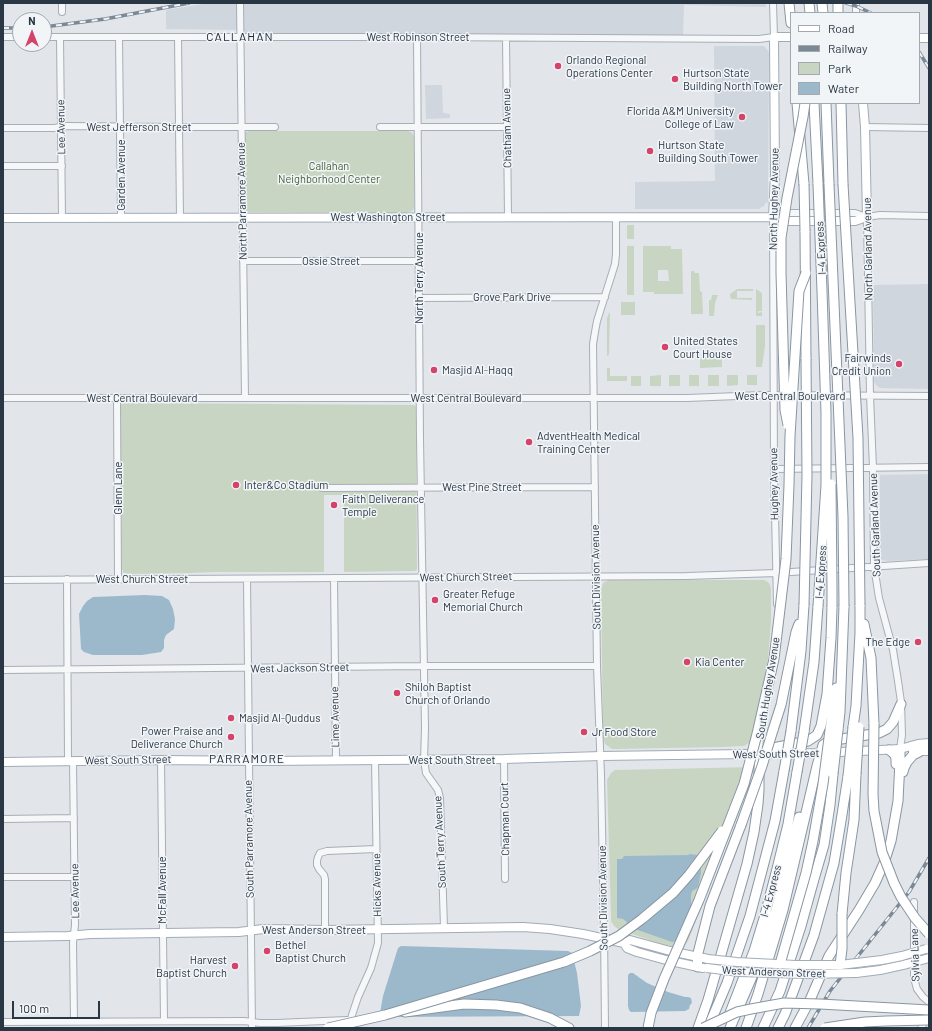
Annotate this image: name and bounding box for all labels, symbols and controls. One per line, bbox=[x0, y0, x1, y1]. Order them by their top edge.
north arrow bbox=[12, 12, 52, 52]
legend bbox=[790, 12, 920, 104]
text: N bbox=[28, 14, 36, 27]
text: Road bbox=[828, 21, 855, 35]
district label: CALLAHAN bbox=[206, 30, 274, 44]
street label: West Robinson Street bbox=[366, 30, 470, 44]
text: Railway bbox=[828, 41, 867, 55]
place label: Orlando Regional Operations Center bbox=[566, 53, 653, 79]
marker: Orlando Regional Operations Center bbox=[553, 61, 563, 71]
text: Park bbox=[828, 61, 852, 75]
place label: Hurtson State Building North Tower bbox=[683, 66, 782, 92]
marker: Hurtson State Building North Tower bbox=[670, 74, 680, 84]
text: Water bbox=[828, 81, 859, 95]
street label: Chatham Avenue bbox=[500, 88, 514, 168]
street label: Lee Avenue bbox=[54, 99, 68, 155]
place label: Florida A&M University College of Law bbox=[627, 104, 734, 130]
marker: Florida A&M University College of Law bbox=[737, 112, 747, 122]
street label: West Jefferson Street bbox=[86, 120, 192, 134]
place label: Hurtson State Building South Tower bbox=[658, 138, 758, 164]
street label: Garden Avenue bbox=[114, 139, 128, 211]
street label: North Parramore Avenue bbox=[234, 142, 250, 260]
marker: Hurtson State Building South Tower bbox=[645, 146, 655, 156]
street label: North Hughey Avenue bbox=[767, 148, 781, 250]
park label: Callahan Neighborhood Center bbox=[278, 159, 380, 185]
street label: North Garland Avenue bbox=[861, 197, 875, 301]
street label: West Washington Street bbox=[331, 210, 445, 224]
street label: I-4 Express bbox=[813, 221, 829, 275]
street label: North Terry Avenue bbox=[412, 232, 426, 324]
street label: Ossie Street bbox=[302, 254, 360, 268]
street label: Grove Park Drive bbox=[473, 290, 551, 304]
place label: United States Court House bbox=[673, 334, 738, 360]
marker: United States Court House bbox=[660, 342, 670, 352]
place label: Fairwinds Credit Union bbox=[832, 351, 891, 377]
marker: Fairwinds Credit Union bbox=[894, 359, 904, 369]
place label: Masjid Al-Haqq bbox=[442, 363, 513, 377]
marker: Masjid Al-Haqq bbox=[429, 365, 439, 375]
street label: West Central Boulevard bbox=[735, 389, 845, 403]
street label: West Central Boulevard bbox=[87, 391, 197, 405]
street label: West Central Boulevard bbox=[411, 391, 521, 405]
place label: AdventHealth Medical Training Center bbox=[537, 429, 640, 455]
marker: AdventHealth Medical Training Center bbox=[524, 437, 534, 447]
street label: Hughey Avenue bbox=[767, 448, 781, 520]
street label: Glenn Lane bbox=[111, 462, 125, 514]
street label: South Garland Avenue bbox=[867, 473, 883, 577]
place label: Inter&Co Stadium bbox=[244, 478, 328, 492]
marker: Inter&Co Stadium bbox=[231, 480, 241, 490]
street label: West Pine Street bbox=[442, 480, 522, 494]
place label: Faith Deliverance Temple bbox=[342, 492, 424, 518]
marker: Faith Deliverance Temple bbox=[329, 500, 339, 510]
street label: South Division Avenue bbox=[588, 524, 604, 630]
street label: I-4 Express bbox=[813, 545, 829, 599]
street label: West Church Street bbox=[420, 570, 512, 584]
street label: West Church Street bbox=[96, 572, 188, 586]
place label: Greater Refuge Memorial Church bbox=[443, 587, 523, 613]
marker: Greater Refuge Memorial Church bbox=[430, 595, 440, 605]
place label: The Edge bbox=[865, 635, 910, 649]
street label: South Hughey Avenue bbox=[753, 636, 783, 740]
marker: The Edge bbox=[913, 637, 923, 647]
place label: Kia Center bbox=[695, 655, 745, 669]
marker: Kia Center bbox=[682, 657, 692, 667]
street label: West Jackson Street bbox=[250, 661, 350, 675]
place label: Shiloh Baptist Church of Orlando bbox=[405, 680, 490, 706]
street label: Lime Avenue bbox=[328, 686, 342, 748]
marker: Shiloh Baptist Church of Orlando bbox=[392, 688, 402, 698]
place label: Masjid Al-Quddus bbox=[239, 711, 320, 725]
marker: Masjid Al-Quddus bbox=[226, 713, 236, 723]
place label: Power Praise and Deliverance Church bbox=[131, 724, 223, 750]
place label: Jr Food Store bbox=[592, 725, 657, 739]
marker: Jr Food Store bbox=[579, 727, 589, 737]
marker: Power Praise and Deliverance Church bbox=[226, 732, 236, 742]
street label: West South Street bbox=[732, 747, 820, 761]
district label: PARRAMORE bbox=[209, 752, 285, 766]
street label: West South Street bbox=[84, 753, 172, 767]
street label: West South Street bbox=[409, 753, 495, 767]
street label: South Parramore Avenue bbox=[241, 780, 257, 898]
street label: Chapman Court bbox=[498, 782, 512, 856]
street label: South Terry Avenue bbox=[431, 796, 449, 888]
street label: South Division Avenue bbox=[595, 845, 611, 951]
street label: Hicks Avenue bbox=[370, 853, 384, 917]
street label: McFall Avenue bbox=[155, 856, 169, 924]
street label: Lee Avenue bbox=[68, 863, 82, 919]
street label: I-4 Express bbox=[758, 863, 784, 919]
street label: West Anderson Street bbox=[262, 923, 366, 937]
street label: Sylvia Lane bbox=[907, 928, 923, 982]
place label: Bethel Baptist Church bbox=[275, 938, 346, 964]
marker: Bethel Baptist Church bbox=[262, 946, 272, 956]
place label: Harvest Baptist Church bbox=[156, 953, 227, 979]
marker: Harvest Baptist Church bbox=[230, 961, 240, 971]
street label: West Anderson Street bbox=[722, 964, 826, 980]
scale bar bbox=[14, 993, 102, 1019]
text: 100 m bbox=[19, 1001, 49, 1015]

